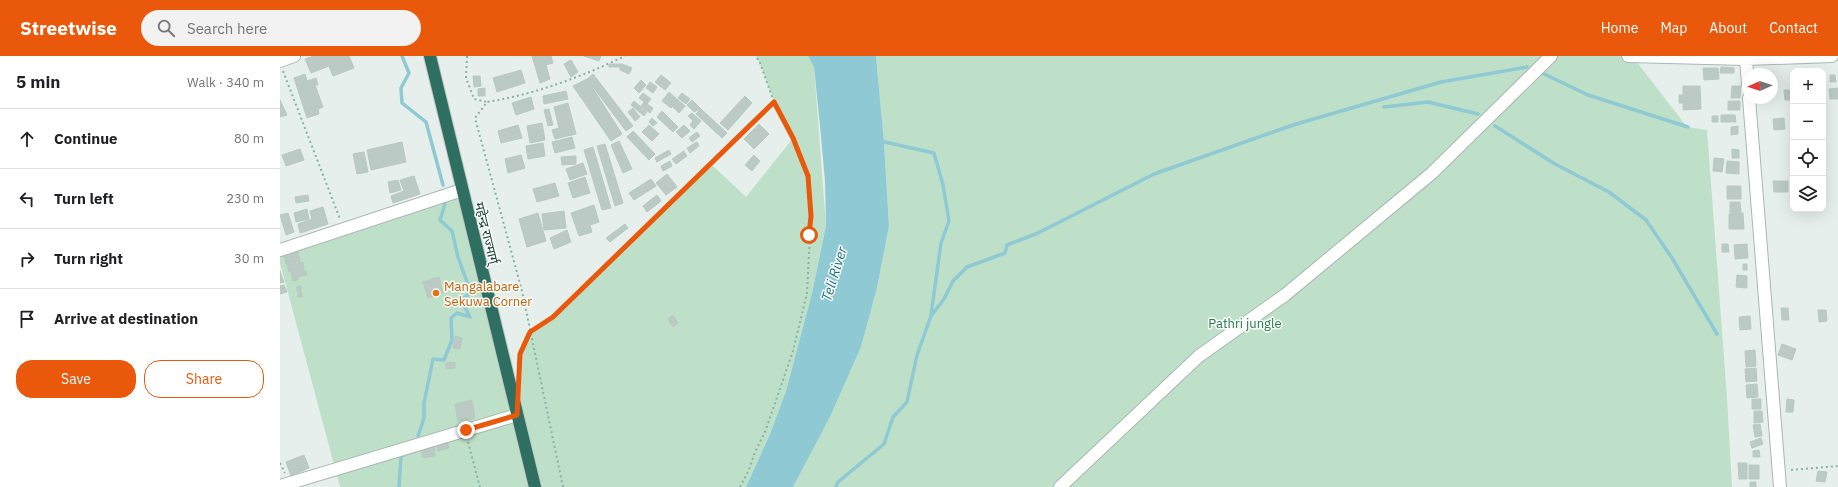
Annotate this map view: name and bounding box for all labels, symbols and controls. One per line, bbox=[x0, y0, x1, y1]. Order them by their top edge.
search box bbox=[141, 10, 421, 46]
text: Streetwise bbox=[20, 16, 117, 40]
icon: search bbox=[155, 17, 177, 39]
text: Search here bbox=[187, 19, 267, 38]
text: Home bbox=[1601, 19, 1638, 37]
text: Map bbox=[1660, 19, 1687, 37]
text: About bbox=[1709, 19, 1747, 37]
text: Contact bbox=[1769, 19, 1818, 37]
north arrow bbox=[1742, 68, 1778, 104]
map controls bbox=[1790, 68, 1826, 212]
button: + bbox=[1790, 68, 1826, 104]
text: 5 min bbox=[16, 71, 60, 93]
text: Walk · 340 m bbox=[187, 74, 264, 91]
button: − bbox=[1790, 104, 1826, 140]
icon: ahead bbox=[16, 128, 38, 150]
text: Continue bbox=[54, 129, 118, 148]
text: 80 m bbox=[234, 130, 264, 147]
button: locate bbox=[1790, 140, 1826, 176]
button: layers bbox=[1790, 176, 1826, 212]
icon: left bbox=[16, 188, 38, 210]
text: Turn left bbox=[54, 189, 114, 208]
text: 230 m bbox=[226, 190, 264, 207]
street label: महेन्द्र राज्मार्ग् bbox=[471, 200, 503, 268]
route start bbox=[800, 226, 818, 244]
water label: Teli River bbox=[817, 244, 851, 303]
icon: right bbox=[16, 248, 38, 270]
text: Turn right bbox=[54, 249, 123, 268]
text: 30 m bbox=[234, 250, 264, 267]
place label: Mangalabare Sekuwa Corner bbox=[444, 278, 532, 310]
marker: Mangalabare Sekuwa Corner bbox=[431, 288, 441, 298]
icon: arrive bbox=[16, 308, 38, 330]
text: Arrive at destination bbox=[54, 309, 198, 328]
park label: Pathri jungle bbox=[1208, 315, 1282, 332]
button: Save bbox=[16, 360, 136, 398]
button: Share bbox=[144, 360, 264, 398]
route end bbox=[457, 421, 475, 439]

